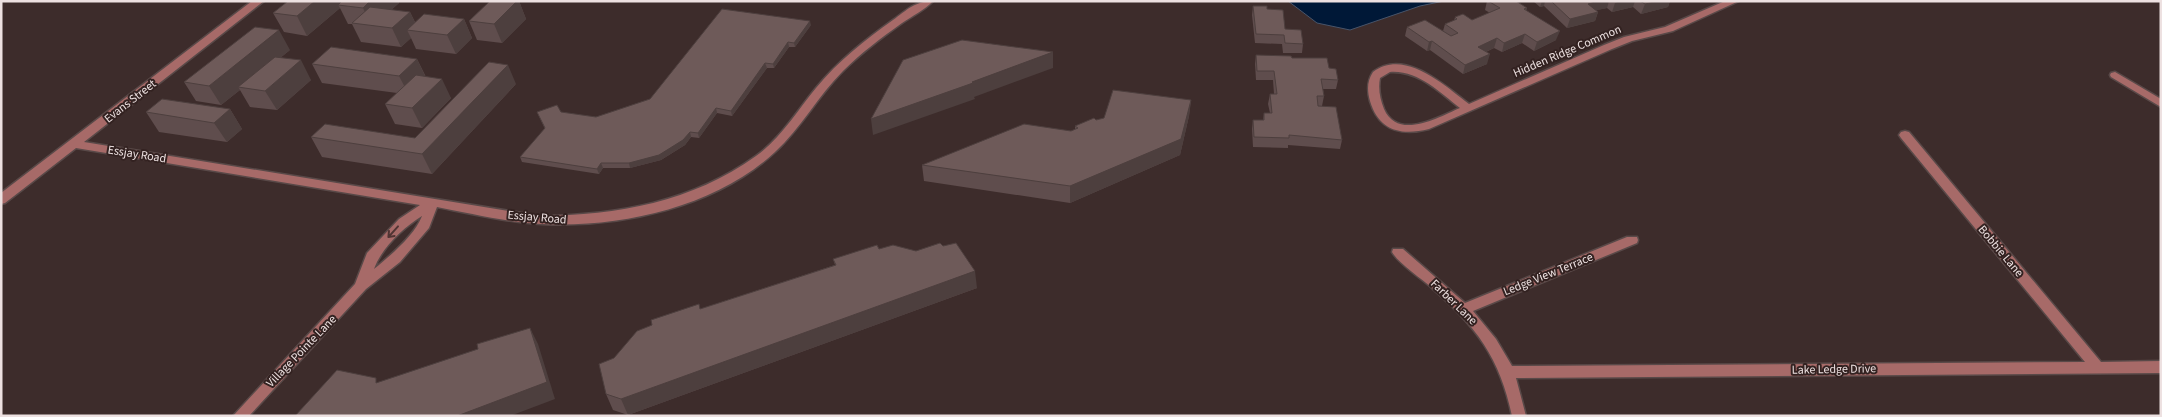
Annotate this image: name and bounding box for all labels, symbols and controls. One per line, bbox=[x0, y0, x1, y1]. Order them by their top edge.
street label: Hidden Ridge Common bbox=[1510, 21, 1624, 82]
street label: Evans Street bbox=[101, 76, 160, 127]
street label: Essjay Road bbox=[106, 141, 167, 168]
street label: Essjay Road bbox=[507, 206, 567, 229]
street label: Bobbie Lane bbox=[1974, 222, 2027, 281]
one-way arrow bbox=[387, 226, 399, 239]
street label: Ledge View Terrace bbox=[1501, 249, 1596, 300]
street label: Farber Lane bbox=[1426, 276, 1481, 329]
street label: Village Pointe Lane bbox=[262, 311, 340, 391]
street label: Lake Ledge Drive bbox=[1792, 360, 1876, 379]

